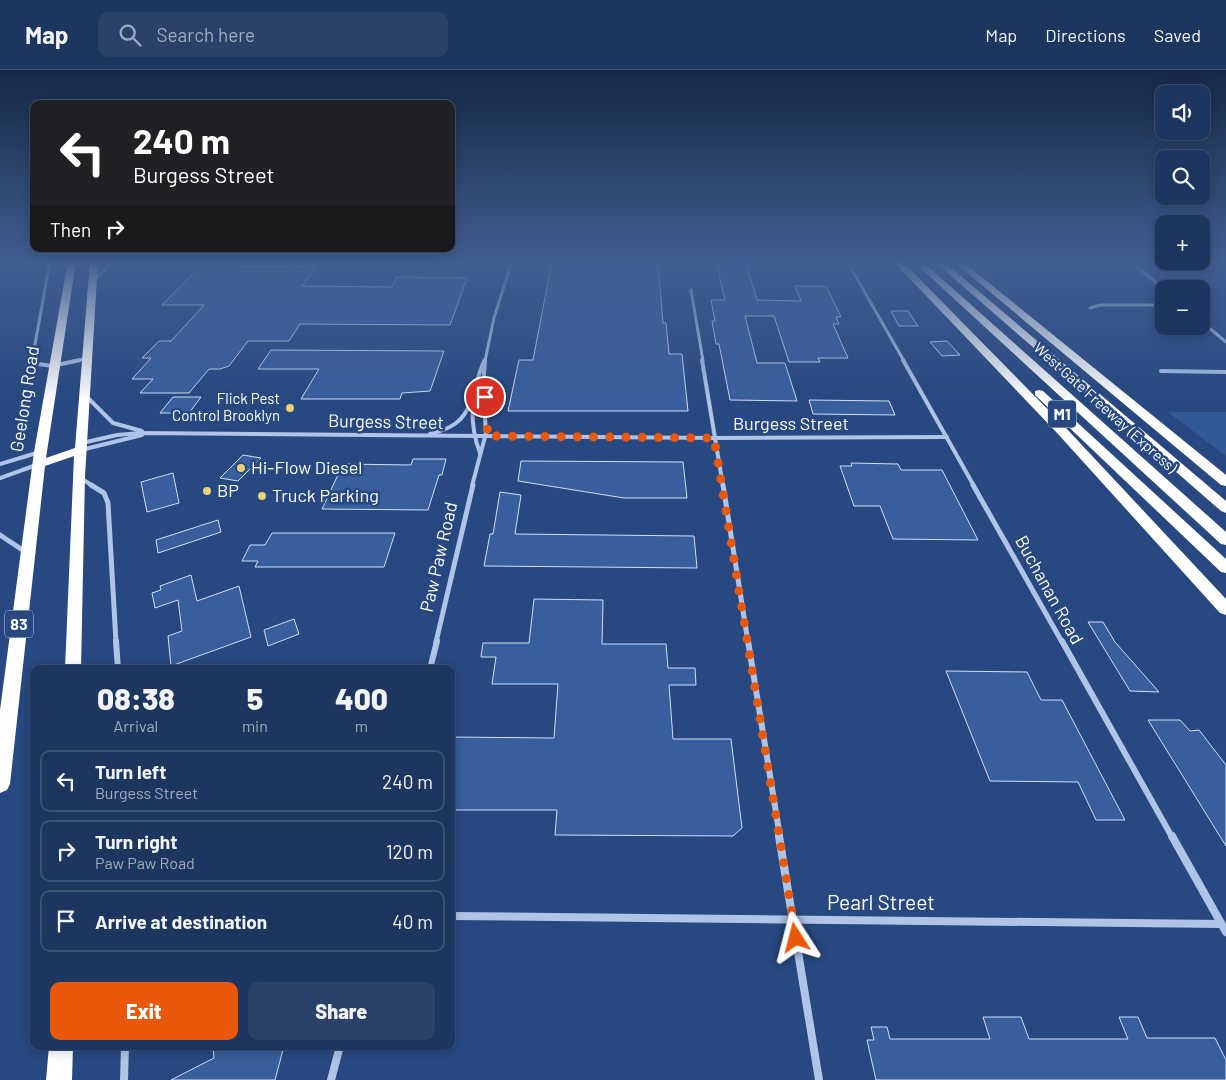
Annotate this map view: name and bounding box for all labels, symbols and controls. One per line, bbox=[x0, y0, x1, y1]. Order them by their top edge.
search box bbox=[98, 12, 448, 57]
text: Map bbox=[25, 20, 68, 49]
icon: search bbox=[116, 21, 144, 49]
text: Search here bbox=[156, 23, 255, 46]
text: Map bbox=[985, 24, 1017, 46]
text: Directions bbox=[1045, 24, 1126, 46]
text: Saved bbox=[1154, 24, 1201, 46]
map controls bbox=[1155, 85, 1210, 335]
button: sound bbox=[1155, 85, 1210, 140]
text: 240 m bbox=[133, 119, 230, 161]
icon: left bbox=[50, 120, 115, 185]
button: search bbox=[1155, 150, 1210, 205]
text: Burgess Street bbox=[133, 161, 275, 187]
icon: right bbox=[101, 215, 129, 243]
button: + bbox=[1155, 215, 1210, 270]
text: Then bbox=[50, 218, 91, 241]
button: − bbox=[1155, 280, 1210, 335]
street label: West Gate Freeway (Express) bbox=[1030, 338, 1181, 476]
street label: Geelong Road bbox=[5, 344, 43, 453]
pin bbox=[464, 376, 506, 418]
icon: arrive bbox=[471, 383, 499, 411]
place label: Flick Pest Control Brooklyn bbox=[172, 389, 280, 424]
road number: M1 bbox=[1048, 400, 1076, 428]
marker: Flick Pest Control Brooklyn bbox=[284, 402, 296, 414]
street label: Burgess Street bbox=[328, 409, 444, 433]
street label: Burgess Street bbox=[733, 412, 849, 434]
place label: Hi-Flow Diesel bbox=[251, 456, 362, 478]
marker: Hi-Flow Diesel bbox=[235, 462, 247, 474]
place label: BP bbox=[217, 479, 239, 501]
place label: Truck Parking bbox=[272, 484, 379, 506]
marker: BP bbox=[201, 485, 213, 497]
marker: Truck Parking bbox=[256, 490, 268, 502]
street label: Paw Paw Road bbox=[415, 500, 461, 614]
street label: Buchanan Road bbox=[1011, 531, 1089, 648]
road number: 83 bbox=[5, 610, 33, 638]
text: 08:38 bbox=[97, 680, 175, 716]
text: 5 bbox=[247, 680, 263, 716]
text: 400 bbox=[335, 680, 388, 716]
text: Arrival bbox=[114, 716, 158, 735]
text: min bbox=[242, 716, 268, 735]
text: m bbox=[355, 716, 368, 735]
text: Turn left bbox=[95, 760, 166, 783]
icon: left bbox=[52, 767, 80, 795]
text: 240 m bbox=[382, 770, 433, 793]
text: Burgess Street bbox=[95, 783, 198, 802]
text: Turn right bbox=[95, 830, 177, 853]
icon: right bbox=[52, 837, 80, 865]
text: 120 m bbox=[386, 840, 433, 863]
text: Paw Paw Road bbox=[95, 853, 195, 872]
street label: Pearl Street bbox=[827, 889, 935, 914]
icon: arrive bbox=[52, 907, 80, 935]
text: Arrive at destination bbox=[95, 910, 267, 933]
text: 40 m bbox=[392, 910, 433, 933]
position arrow bbox=[769, 911, 821, 963]
button: Exit bbox=[50, 982, 238, 1040]
button: Share bbox=[248, 982, 435, 1040]

